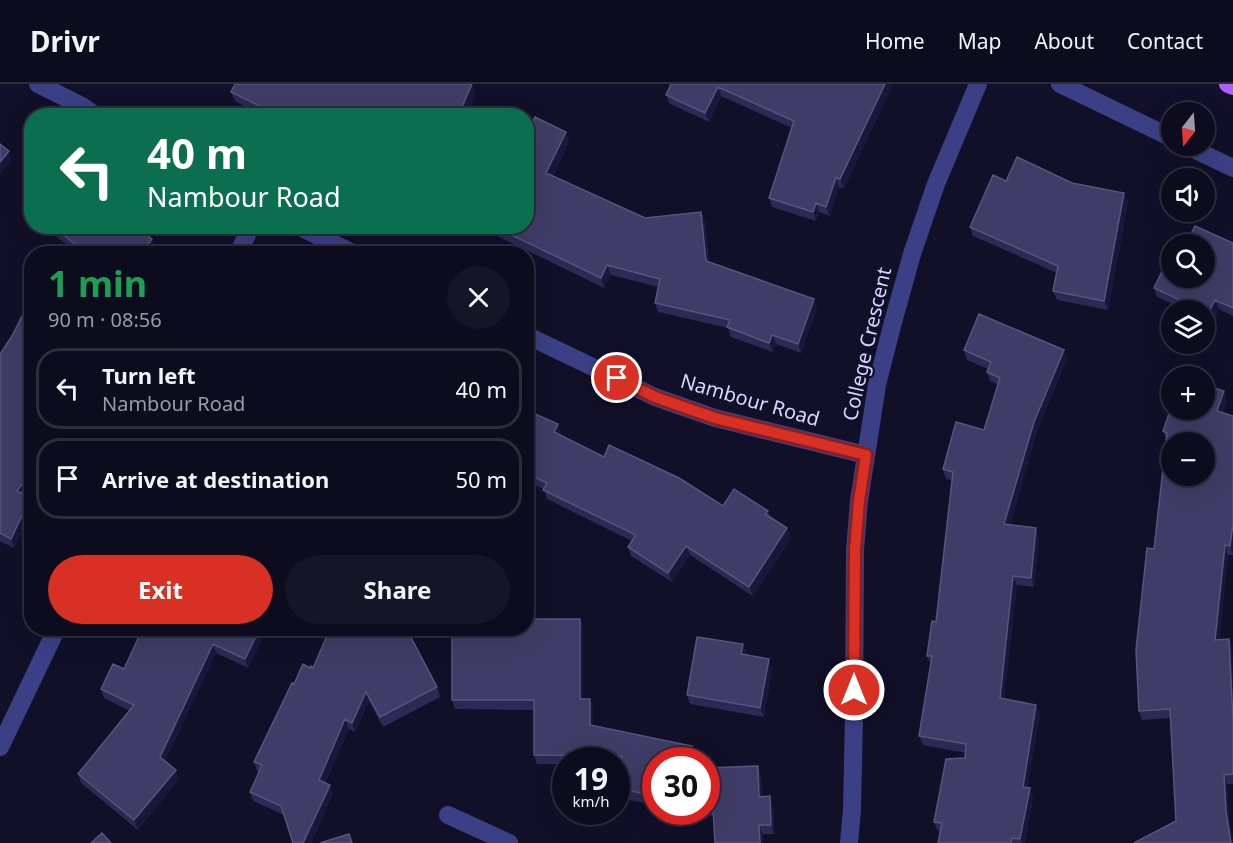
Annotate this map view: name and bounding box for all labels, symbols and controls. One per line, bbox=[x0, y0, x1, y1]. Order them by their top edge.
text: Drivr bbox=[30, 22, 100, 60]
text: Home bbox=[865, 27, 925, 55]
text: Map bbox=[958, 27, 1001, 55]
text: About bbox=[1034, 27, 1094, 55]
text: Contact bbox=[1127, 27, 1203, 55]
north arrow bbox=[1161, 102, 1215, 156]
map controls bbox=[1161, 102, 1215, 486]
text: 40 m bbox=[147, 124, 247, 181]
icon: left bbox=[48, 132, 126, 210]
button: sound bbox=[1161, 168, 1215, 222]
text: Nambour Road bbox=[147, 178, 341, 215]
button: search bbox=[1161, 234, 1215, 288]
text: 1 min bbox=[48, 259, 147, 308]
street label: College Crescent bbox=[836, 264, 897, 423]
button: close bbox=[447, 266, 510, 329]
button: layers bbox=[1161, 300, 1215, 354]
text: 90 m · 08:56 bbox=[48, 306, 162, 333]
pin bbox=[591, 352, 642, 403]
text: Turn left bbox=[102, 360, 196, 390]
icon: arrive bbox=[600, 361, 633, 394]
button: + bbox=[1161, 366, 1215, 420]
street label: Nambour Road bbox=[677, 367, 823, 432]
icon: left bbox=[51, 372, 84, 405]
text: 40 m bbox=[456, 374, 507, 404]
text: Nambour Road bbox=[102, 390, 245, 417]
button: − bbox=[1161, 432, 1215, 486]
icon: arrive bbox=[51, 462, 84, 495]
text: Arrive at destination bbox=[102, 464, 329, 494]
text: 50 m bbox=[456, 464, 507, 494]
button: Exit bbox=[48, 555, 273, 624]
button: Share bbox=[285, 555, 510, 624]
position arrow bbox=[822, 658, 886, 722]
speed limit sign: 30 bbox=[642, 747, 720, 825]
text: 19 bbox=[574, 758, 608, 799]
text: km/h bbox=[573, 791, 609, 811]

